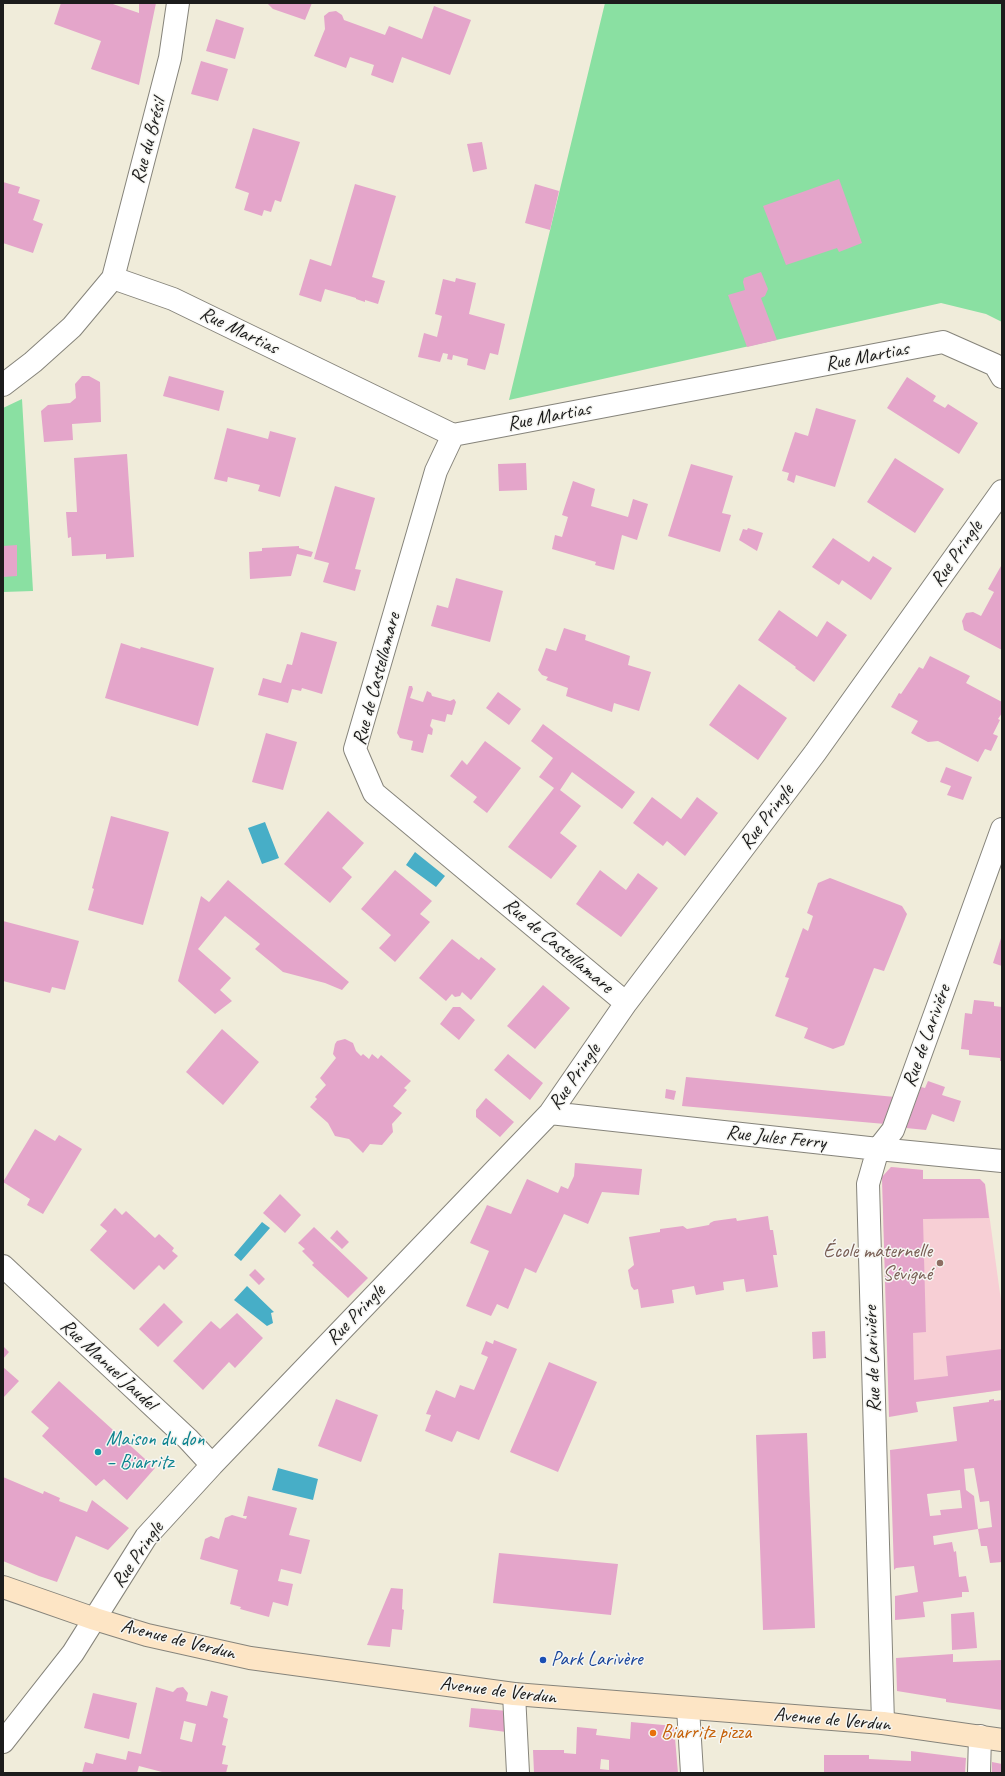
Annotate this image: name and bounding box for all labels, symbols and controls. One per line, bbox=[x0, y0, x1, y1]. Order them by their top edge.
street label: Rue du Brésil bbox=[126, 96, 172, 186]
street label: Rue Martias bbox=[196, 302, 282, 360]
street label: Rue Martias bbox=[823, 337, 911, 377]
street label: Rue Martias bbox=[505, 397, 593, 437]
street label: Rue Pringle bbox=[926, 516, 988, 592]
street label: Rue de Castellamare bbox=[348, 610, 406, 748]
street label: Rue Pringle bbox=[735, 780, 799, 854]
street label: Rue de Castellamare bbox=[498, 893, 618, 999]
street label: Rue de Lariviére bbox=[897, 982, 957, 1090]
street label: Rue Pringle bbox=[544, 1039, 606, 1115]
street label: Rue Jules Ferry bbox=[725, 1121, 827, 1155]
place label: École maternelle Sévigné bbox=[823, 1240, 932, 1287]
marker: École maternelle Sévigné bbox=[935, 1258, 945, 1268]
street label: Rue Pringle bbox=[321, 1280, 391, 1350]
street label: Rue de Lariviére bbox=[859, 1305, 887, 1413]
street label: Rue Manuel Jaudel bbox=[55, 1314, 161, 1416]
place label: Maison du don – Biarritz bbox=[106, 1428, 204, 1475]
marker: Maison du don – Biarritz bbox=[93, 1447, 103, 1457]
street label: Rue Pringle bbox=[107, 1517, 169, 1593]
street label: Avenue de Verdun bbox=[118, 1614, 238, 1666]
place label: Park Larivère bbox=[551, 1648, 643, 1672]
marker: Park Larivère bbox=[538, 1655, 548, 1665]
street label: Avenue de Verdun bbox=[438, 1672, 558, 1710]
street label: Avenue de Verdun bbox=[773, 1703, 891, 1737]
place label: Biarritz pizza bbox=[661, 1721, 751, 1745]
marker: Biarritz pizza bbox=[648, 1728, 658, 1738]

